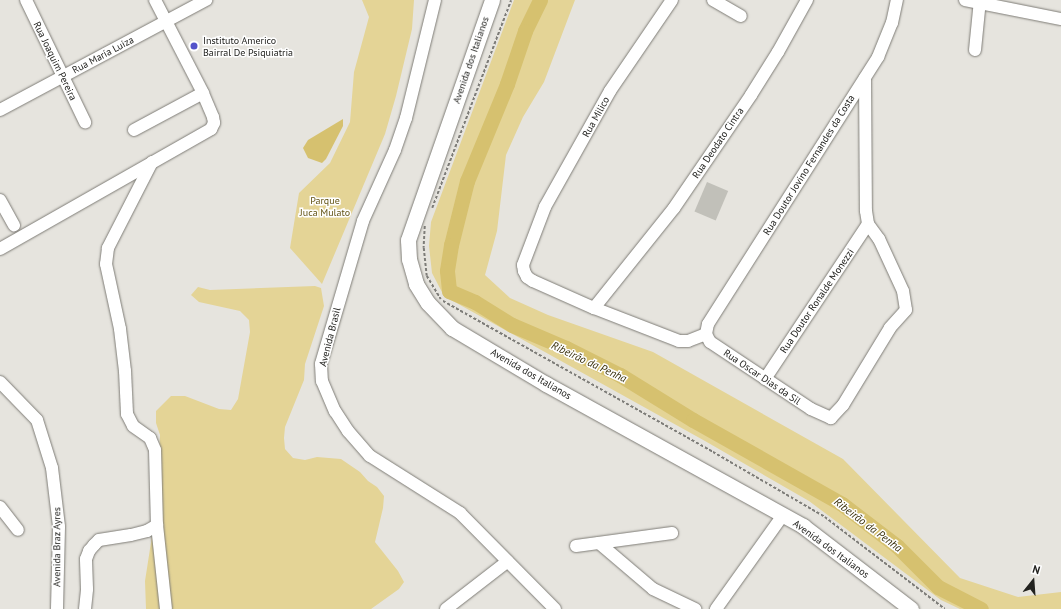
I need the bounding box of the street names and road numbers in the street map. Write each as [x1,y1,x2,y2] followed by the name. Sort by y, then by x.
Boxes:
[451,15,491,105] street label: Avenida dos Italianos
[31,20,79,102] street label: Rua Joaquim Pereira
[70,34,136,76] street label: Rua María Luiza
[761,93,857,237] street label: Rua Doutor Jovino Fernandes da Costa
[580,95,612,139] street label: Rua Milico
[690,105,746,181] street label: Rua Deodato Cintra
[777,246,857,356] street label: Rua Doutor Ronalde Monezzi
[317,306,343,368] street label: Avenida Brasil
[489,346,573,402] street label: Avenida dos Italianos
[721,347,803,407] street label: Rua Oscar Dias da Sil
[51,507,63,587] street label: Avenida Braz Ayres
[791,517,871,581] street label: Avenida dos Italianos

